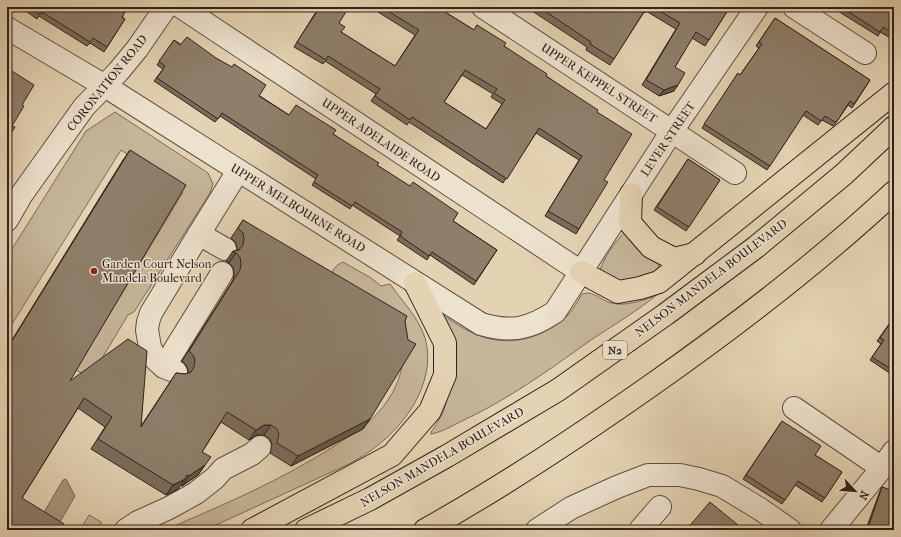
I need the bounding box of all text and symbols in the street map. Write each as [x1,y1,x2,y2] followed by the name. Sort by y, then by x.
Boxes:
[64,32,150,134] street label: CORONATION ROAD
[538,40,660,126] street label: UPPER KEPPEL STREET
[319,95,443,185] street label: UPPER ADELAIDE ROAD
[638,98,699,179] street label: LEVER STREET
[228,161,368,255] street label: UPPER MELBOURNE ROAD
[632,216,790,340] street label: NELSON MANDELA BOULEVARD
[102,257,211,285] place label: Garden Court Nelson Mandela Boulevard
[89,266,99,276] marker: Garden Court Nelson Mandela Boulevard
[603,341,627,359] road number: N2
[358,404,526,510] street label: NELSON MANDELA BOULEVARD
[835,471,875,511] north arrow
[856,489,871,502] text: N

